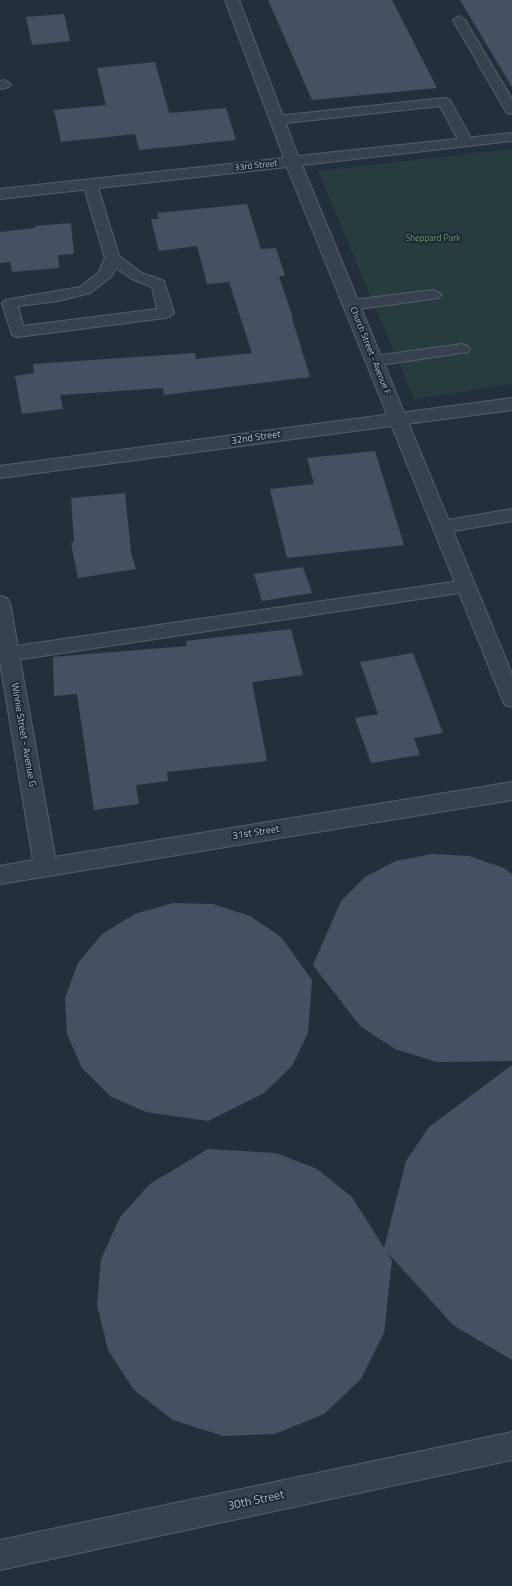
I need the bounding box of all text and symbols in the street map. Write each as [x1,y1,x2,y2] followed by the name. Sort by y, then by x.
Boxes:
[234,158,278,174] street label: 33rd Street
[405,234,461,244] park label: Sheppard Park
[347,305,393,397] street label: Church Street - Avenue F
[230,429,282,447] street label: 32nd Street
[8,682,38,788] street label: Winnie Street - Avenue G
[232,823,280,843] street label: 31st Street
[226,1488,286,1514] street label: 30th Street

